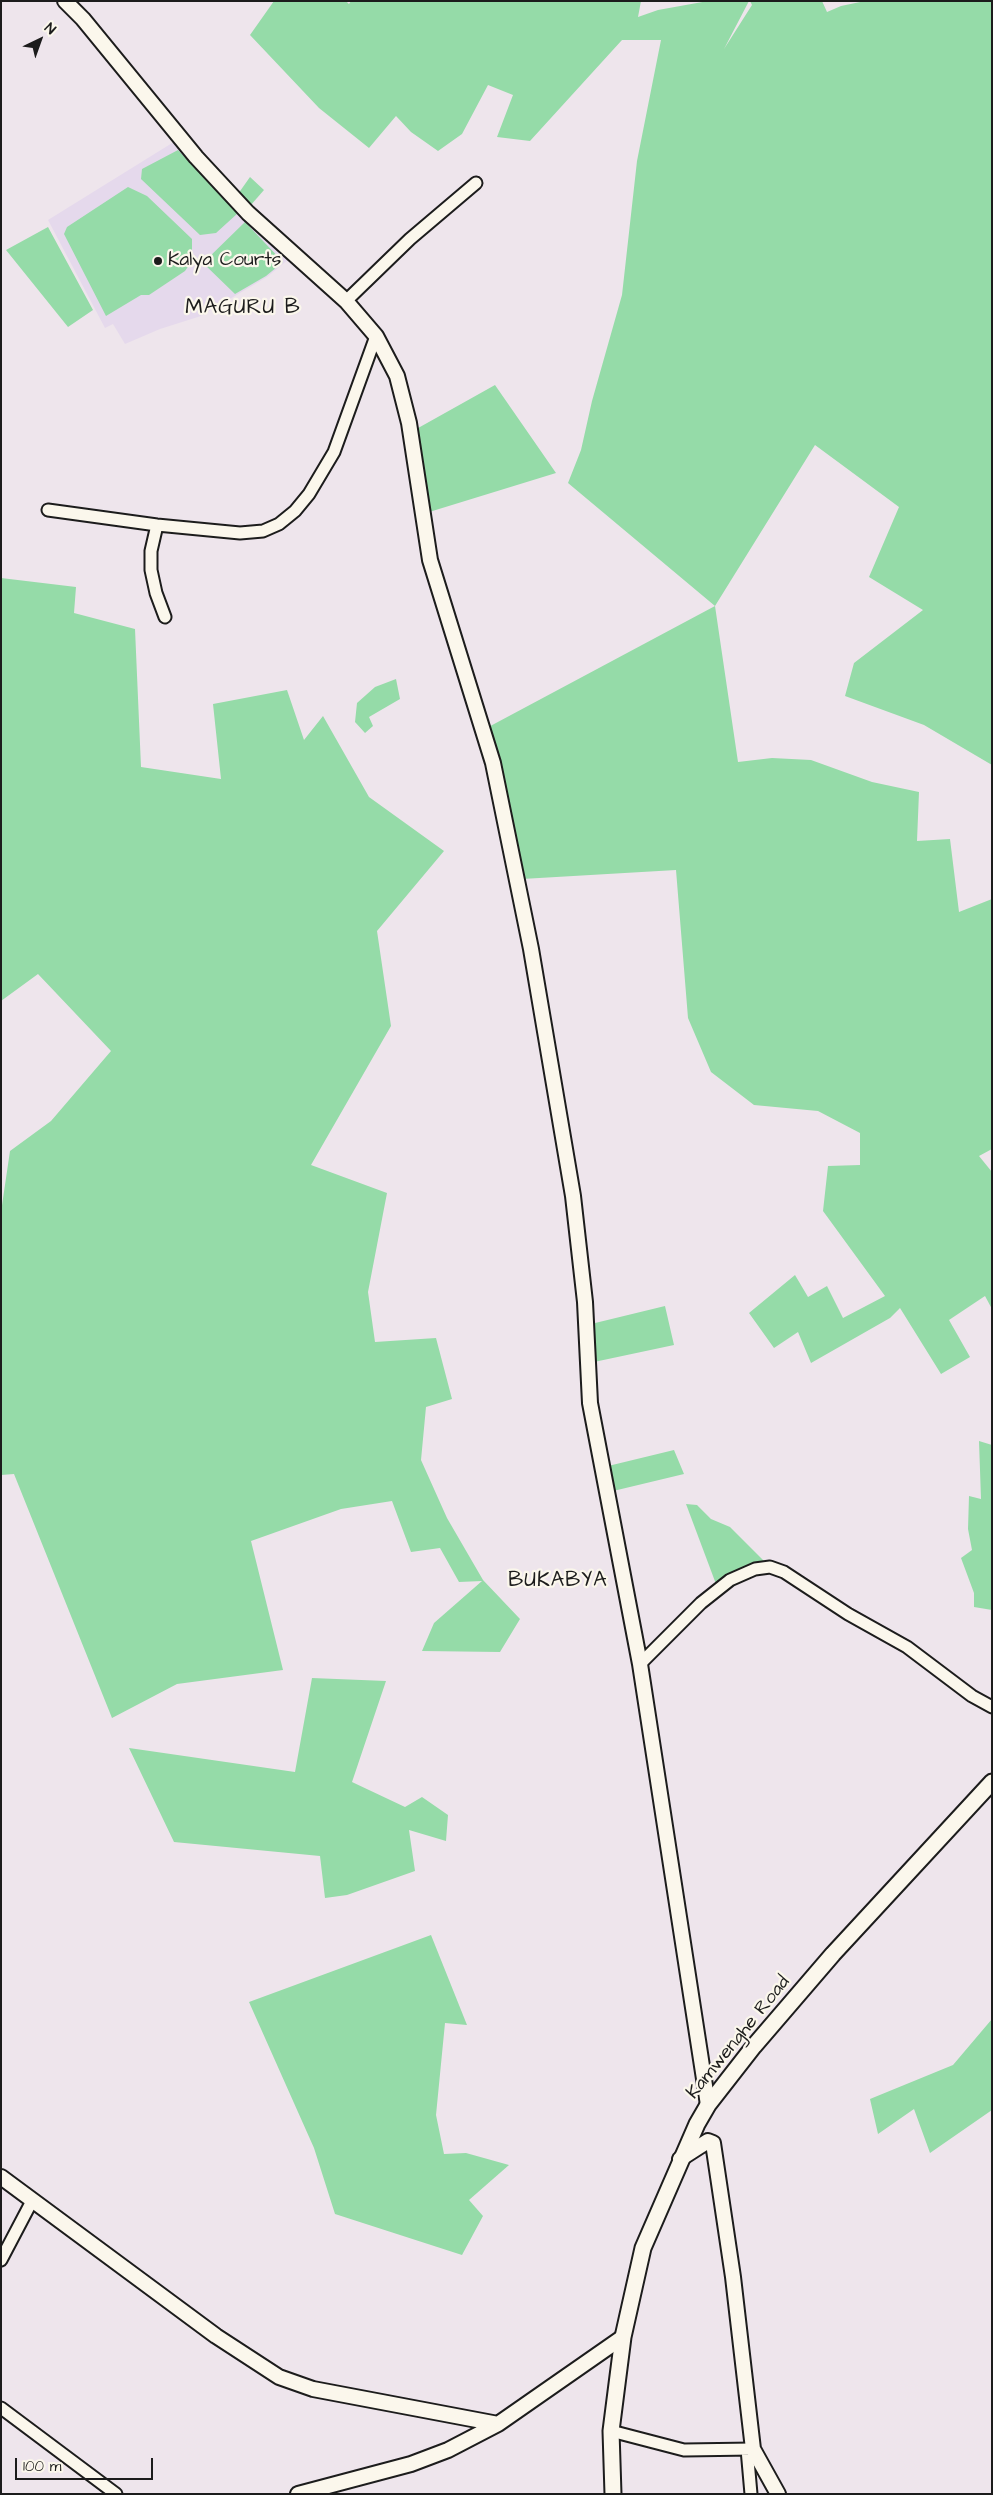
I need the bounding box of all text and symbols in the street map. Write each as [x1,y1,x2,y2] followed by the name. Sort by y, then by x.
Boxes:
[15,15,65,65] north arrow
[40,18,60,39] text: N
[168,250,281,272] place label: Kalya Courts
[152,255,164,267] marker: Kalya Courts
[184,296,302,322] district label: MAGURU B
[507,1569,609,1595] district label: BUKABYA
[682,1972,796,2104] street label: Kamwenghe Road
[18,2448,155,2480] scale bar
[23,2456,62,2477] text: 100 m

